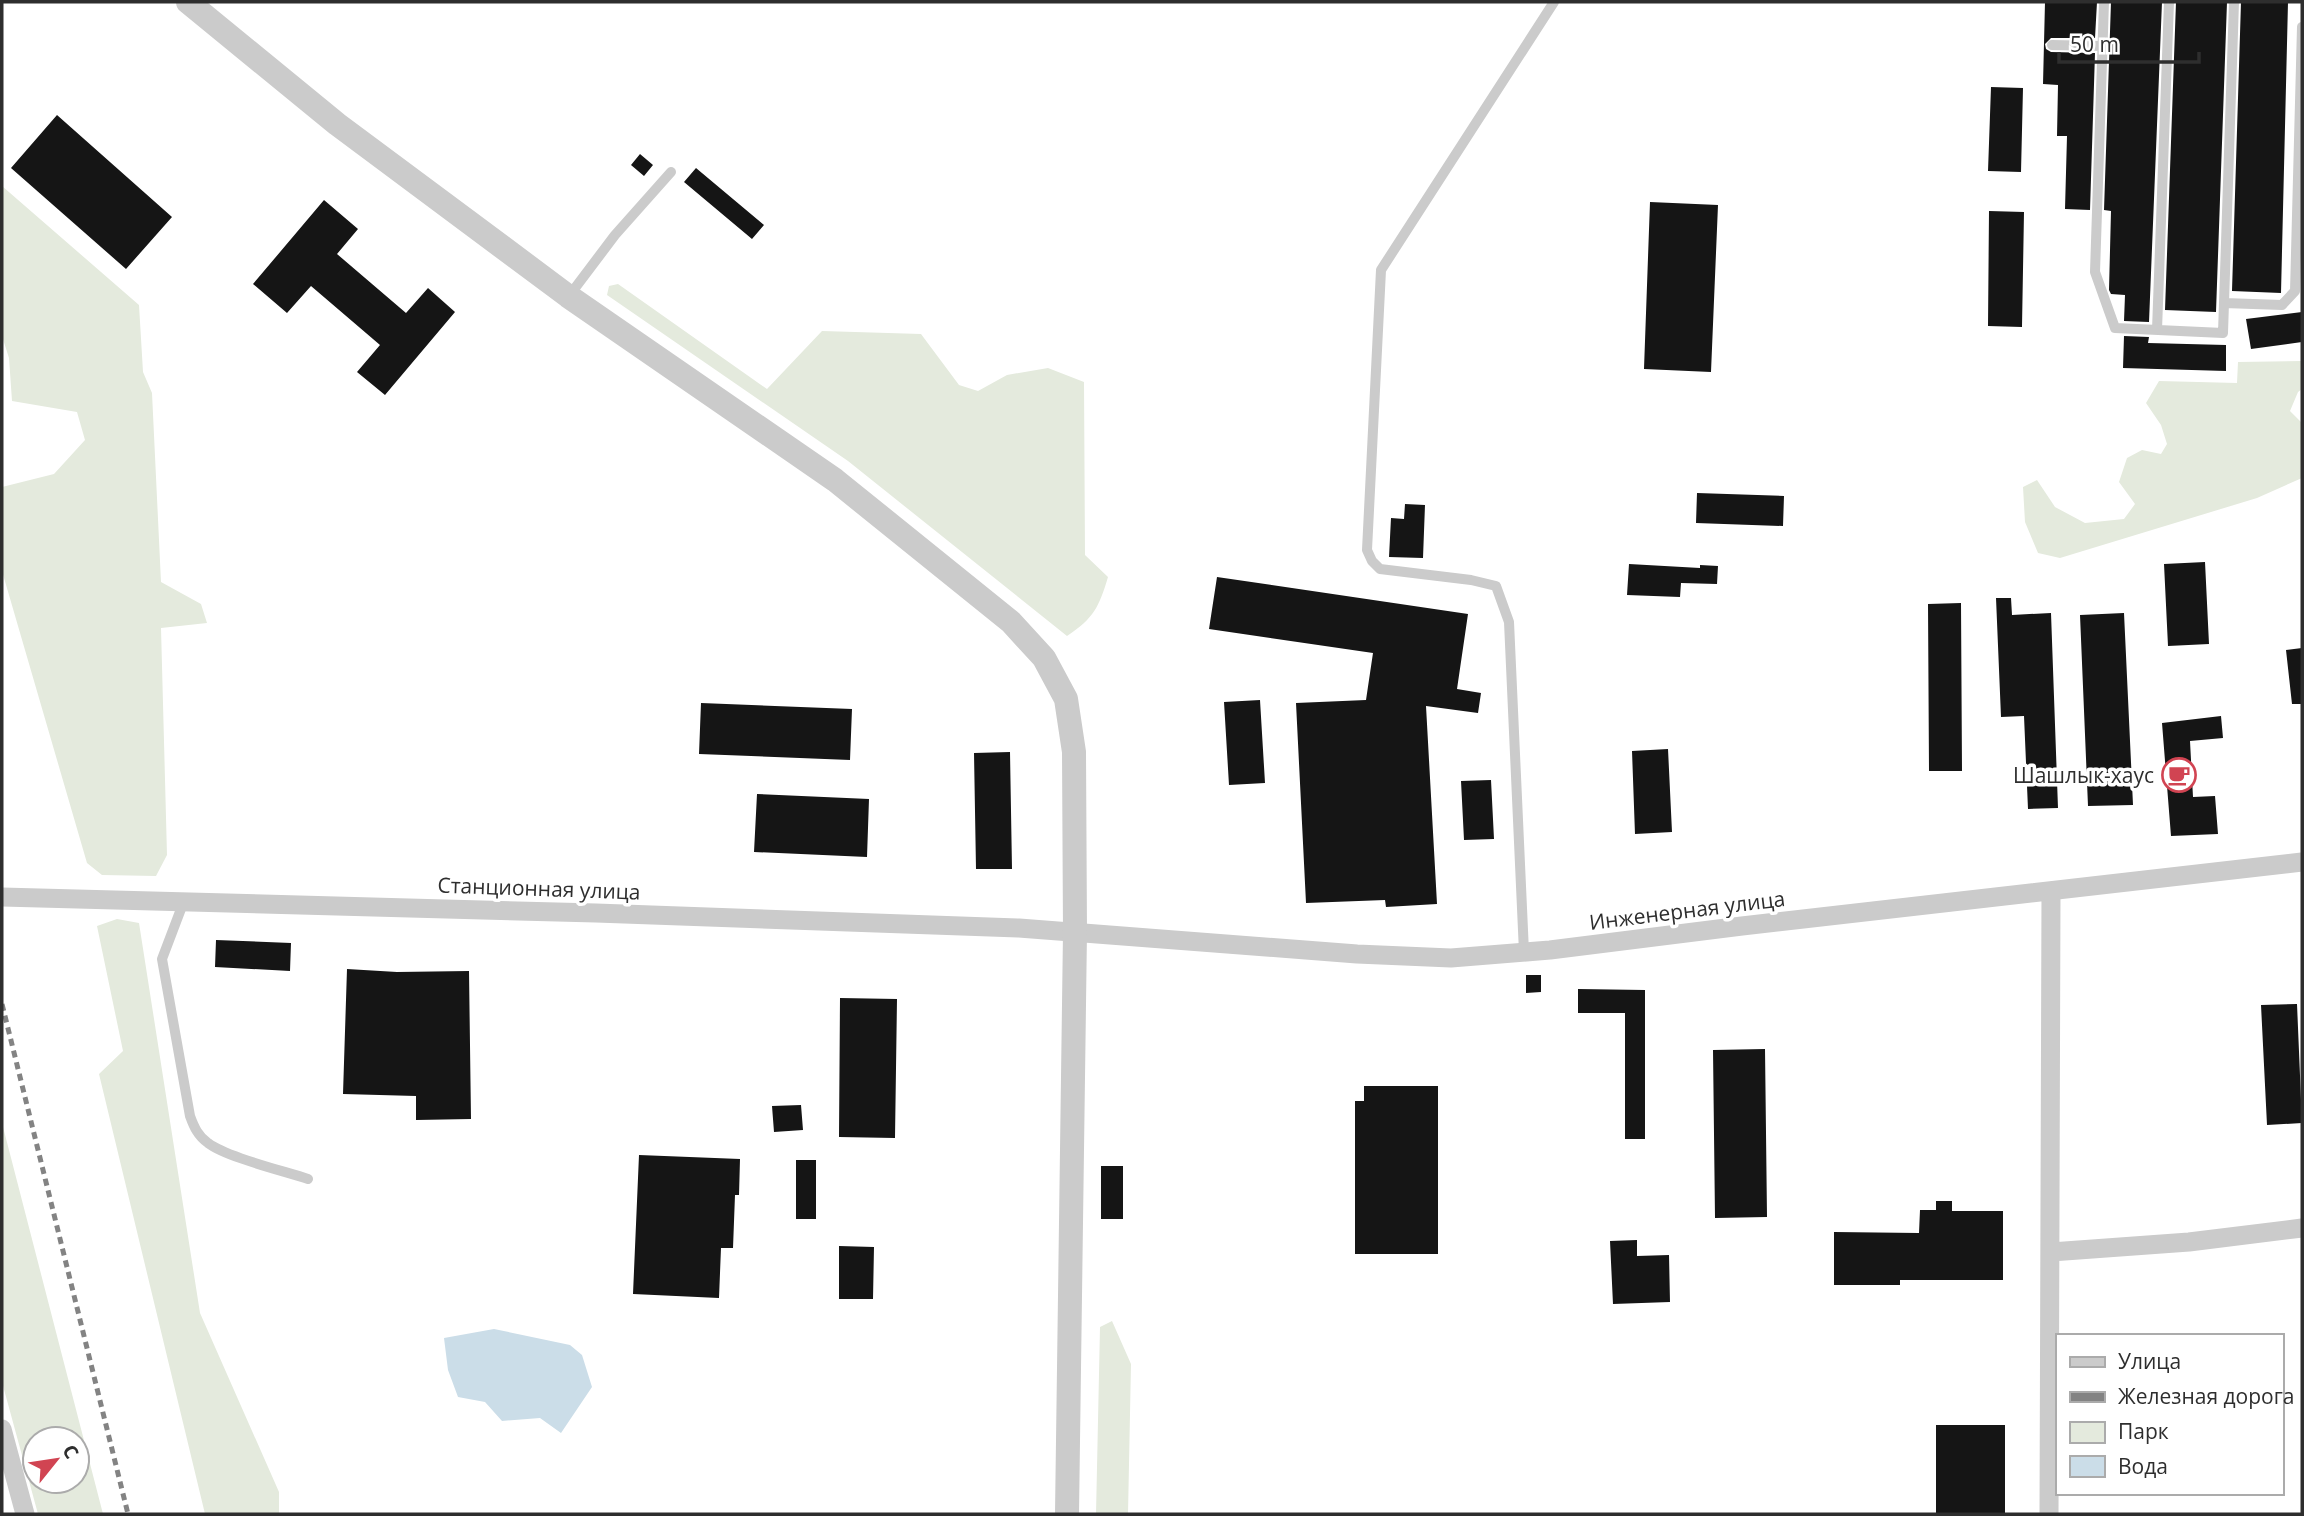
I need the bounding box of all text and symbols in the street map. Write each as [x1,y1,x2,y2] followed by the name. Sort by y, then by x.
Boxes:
[2059,21,2199,65] scale bar
[2070,30,2119,58] text: 50 m
[2160,756,2198,794] cafe icon: Шашлык-хаус
[2013,761,2154,789] place label: Шашлык-хаус
[437,870,641,906] street label: Станционная улица
[1587,884,1787,936] street label: Инженерная улица
[2056,1334,2283,1495] legend
[2118,1347,2181,1375] text: Улица
[2118,1382,2294,1410] text: Железная дорога
[2118,1417,2169,1445] text: Парк
[21,1425,91,1495] north arrow
[56,1440,85,1463] text: С
[2118,1452,2168,1480] text: Вода

